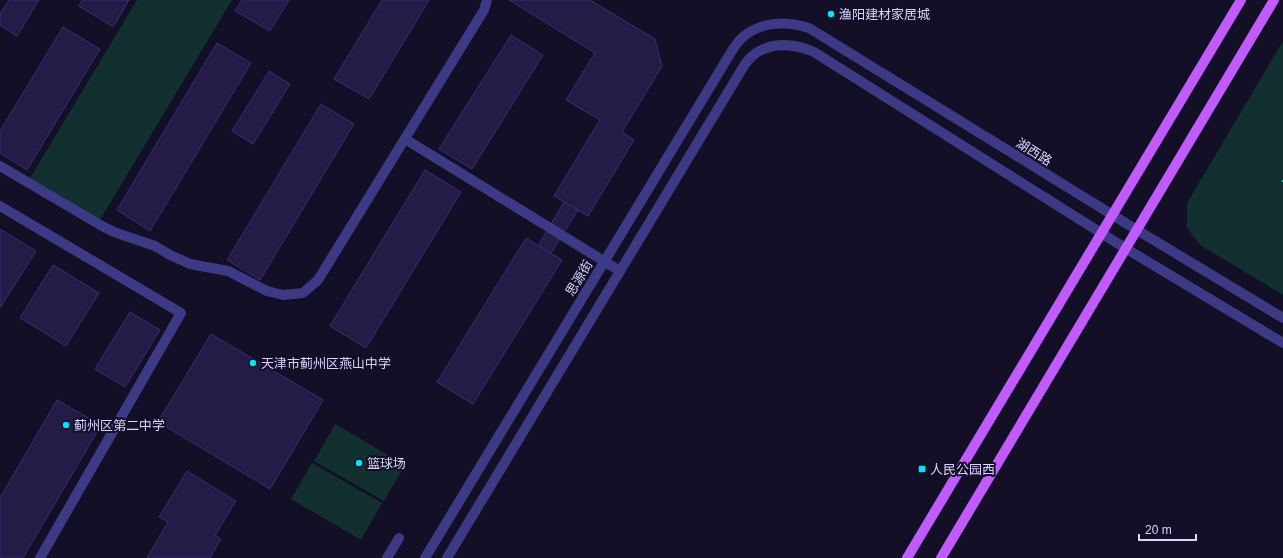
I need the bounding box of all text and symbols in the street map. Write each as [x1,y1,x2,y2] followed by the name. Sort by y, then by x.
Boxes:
[839,7,930,22] place label: 渔阳建材家居城
[826,9,836,19] marker: 渔阳建材家居城
[1013,135,1055,169] street label: 湖西路
[563,257,595,299] street label: 思源街
[261,356,391,371] place label: 天津市蓟州区燕山中学
[248,358,258,368] marker: 天津市蓟州区燕山中学
[74,418,165,433] place label: 蓟州区第二中学
[61,420,71,430] marker: 蓟州区第二中学
[367,456,406,471] place label: 篮球场
[354,458,364,468] marker: 篮球场
[930,462,995,477] place label: 人民公园西
[917,464,927,474] marker: 人民公园西
[1139,516,1196,542] scale bar
[1145,523,1172,537] text: 20 m

